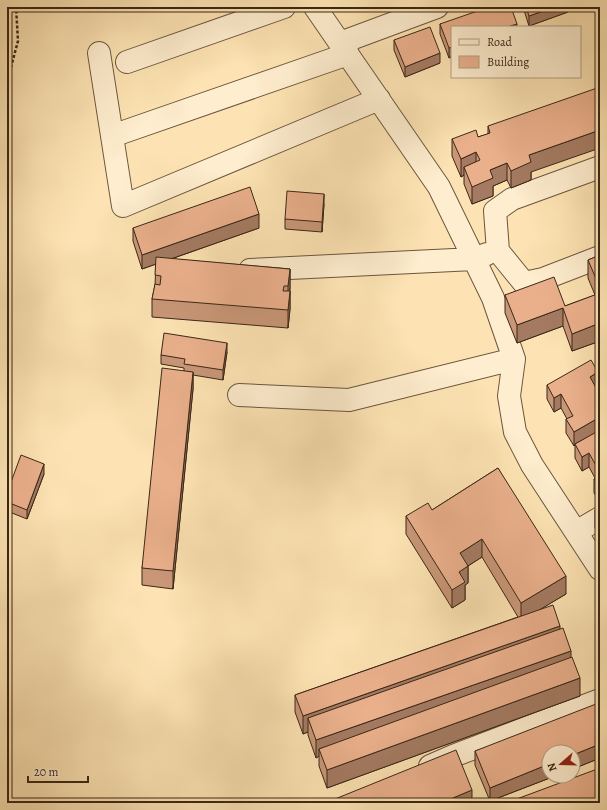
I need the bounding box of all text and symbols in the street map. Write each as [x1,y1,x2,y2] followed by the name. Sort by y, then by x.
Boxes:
[451,26,581,78] legend
[487,34,513,50] text: Road
[487,54,529,70] text: Building
[541,744,581,784] north arrow
[28,758,88,784] scale bar
[544,761,560,774] text: N
[34,764,58,780] text: 20 m

